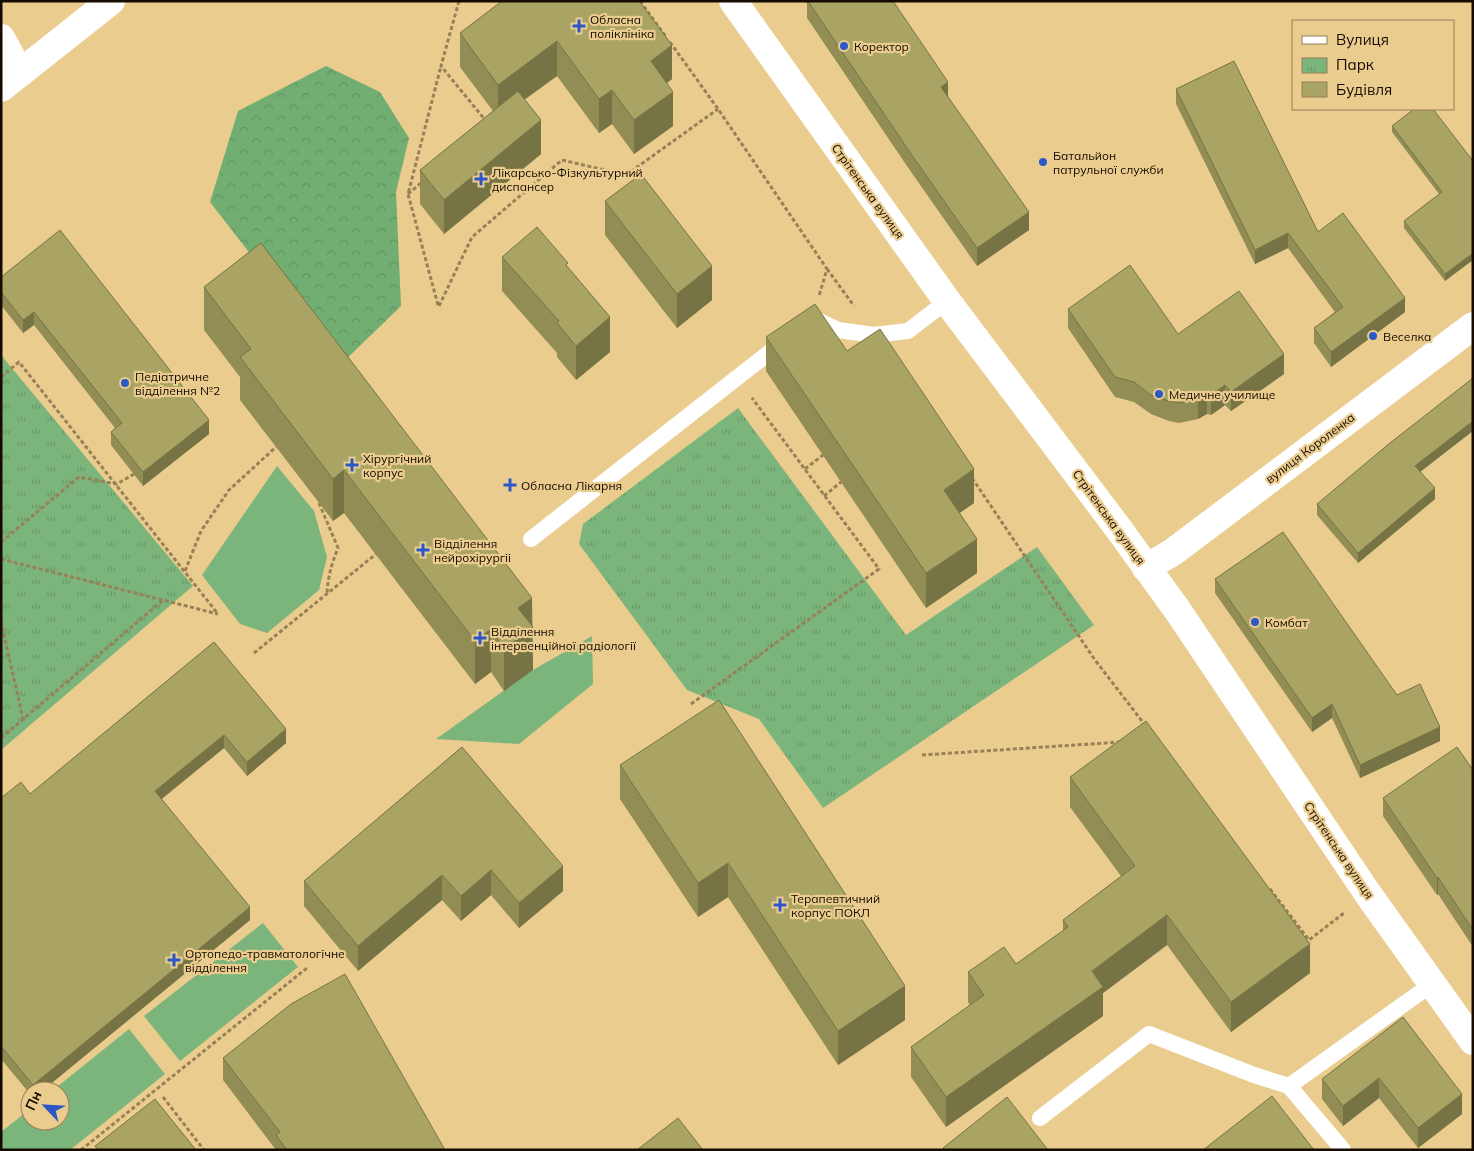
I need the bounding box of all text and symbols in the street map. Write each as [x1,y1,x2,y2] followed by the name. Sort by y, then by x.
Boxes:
[590,12,654,41] place label: Обласна поліклініка
[572,19,586,33] marker: Обласна поліклініка
[1292,20,1454,110] legend
[1336,30,1389,49] text: Вулиця
[854,39,909,54] place label: Коректор
[838,40,850,52] marker: Коректор
[1336,55,1375,74] text: Парк
[1336,80,1392,99] text: Будівля
[829,141,907,241] street label: Стрітенська вулиця
[1053,148,1164,177] place label: Батальйон патрульної служби
[1037,156,1049,168] marker: Батальйон патрульної служби
[492,165,643,194] place label: Лікарсько-Фізкультурний диспансер
[474,172,488,186] marker: Лікарсько-Фізкультурний диспансер
[1383,329,1431,344] place label: Веселка
[1367,330,1379,342] marker: Веселка
[135,369,220,398] place label: Педіатричне відділення №2
[119,377,131,389] marker: Педіатричне відділення №2
[1169,387,1276,402] place label: Медичне училище
[1153,388,1165,400] marker: Медичне училище
[1262,410,1358,486] street label: вулиця Короленка
[363,451,431,480] place label: Хірургічний корпус
[345,458,359,472] marker: Хірургічний корпус
[1070,467,1148,567] street label: Стрітенська вулиця
[503,478,517,492] marker: Обласна Лікарня
[521,478,622,493] place label: Обласна Лікарня
[434,536,511,565] place label: Відділення нейрохірургіі
[416,543,430,557] marker: Відділення нейрохірургіі
[1265,615,1308,630] place label: Комбат
[1249,616,1261,628] marker: Комбат
[491,624,637,653] place label: Відділення інтервенційної радіології
[473,631,487,645] marker: Відділення інтервенційної радіології
[1301,799,1377,901] street label: Стрітенська вулиця
[791,891,880,920] place label: Терапевтичний корпус ПОКЛ
[773,898,787,912] marker: Терапевтичний корпус ПОКЛ
[185,946,345,975] place label: Ортопедо-травматологічне відділення
[167,953,181,967] marker: Ортопедо-травматологічне відділення
[20,1081,70,1131] north arrow
[21,1088,45,1113] text: Пн

